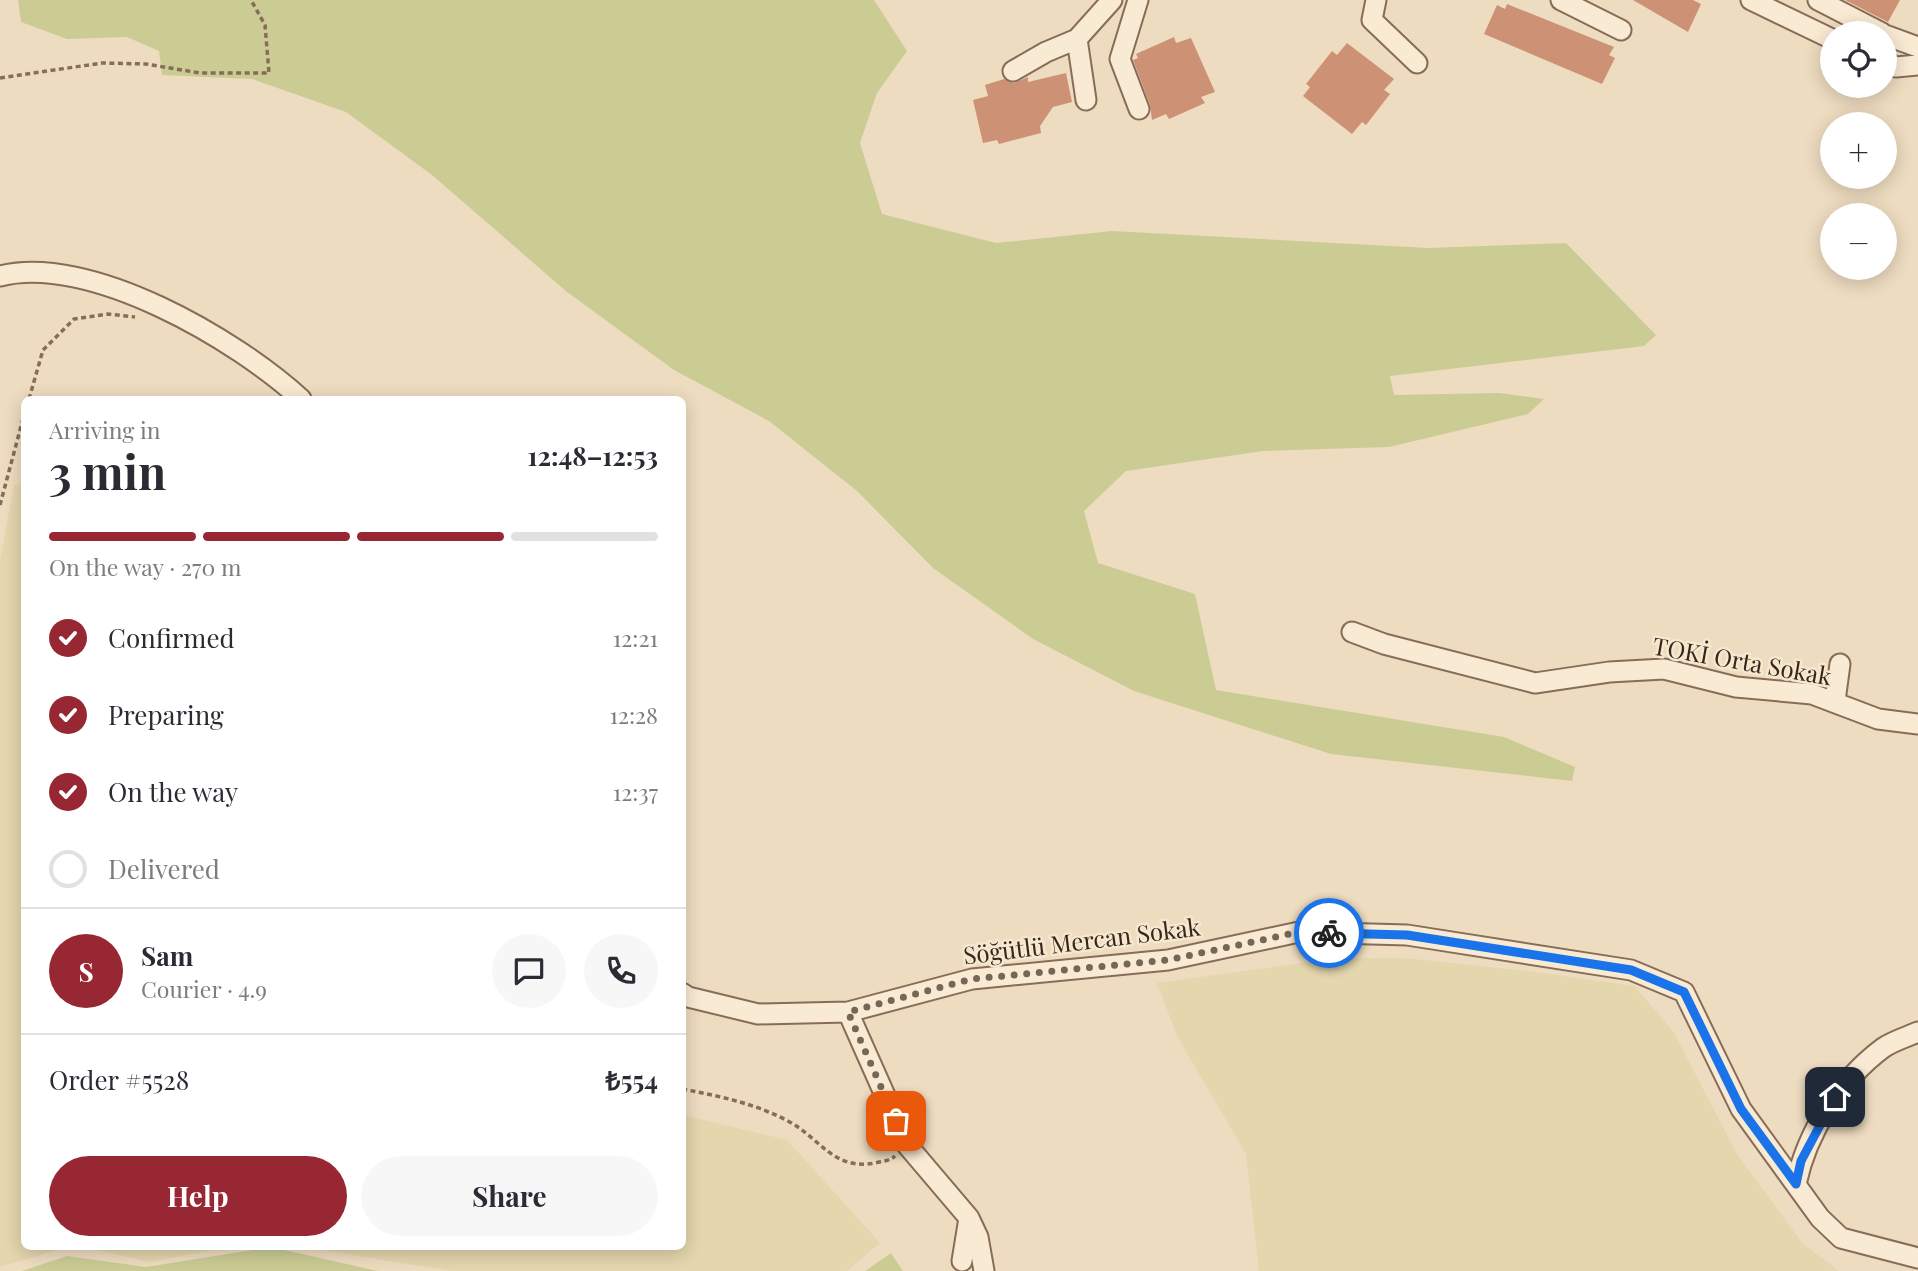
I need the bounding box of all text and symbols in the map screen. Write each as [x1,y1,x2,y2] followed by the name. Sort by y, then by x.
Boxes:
[1820,21,1897,280] map controls
[1820,21,1897,98] button: locate
[1820,112,1897,189] button: +
[1820,203,1897,280] button: −
[49,414,161,445] text: Arriving in
[527,438,658,473] text: 12:48–12:53
[49,440,166,502] text: 3 min
[49,551,241,582] text: On the way · 270 m
[49,619,87,657] icon: check
[108,620,235,655] text: Confirmed
[613,622,658,653] text: 12:21
[1650,629,1835,692] street label: TOKİ Orta Sokak
[49,696,87,734] icon: check
[108,697,224,732] text: Preparing
[609,699,658,730] text: 12:28
[49,773,87,811] icon: check
[108,774,238,809] text: On the way
[613,776,658,807] text: 12:37
[108,851,220,886] text: Delivered
[1294,898,1364,968] courier
[961,909,1203,970] street label: Söğütlü Mercan Sokak
[1310,914,1348,952] icon: bike
[492,934,566,1008] button: chat
[584,934,658,1008] button: phone
[141,938,193,973] text: Sam
[78,954,94,989] text: S
[141,973,267,1004] text: Courier · 4.9
[49,1062,189,1097] text: Order #5528
[606,1062,658,1097] text: ₺554
[1805,1067,1865,1127] pin
[1816,1078,1854,1116] icon: home
[866,1091,926,1151] pin
[877,1102,915,1140] icon: bag
[49,1156,347,1236] button: Help
[361,1156,658,1236] button: Share

